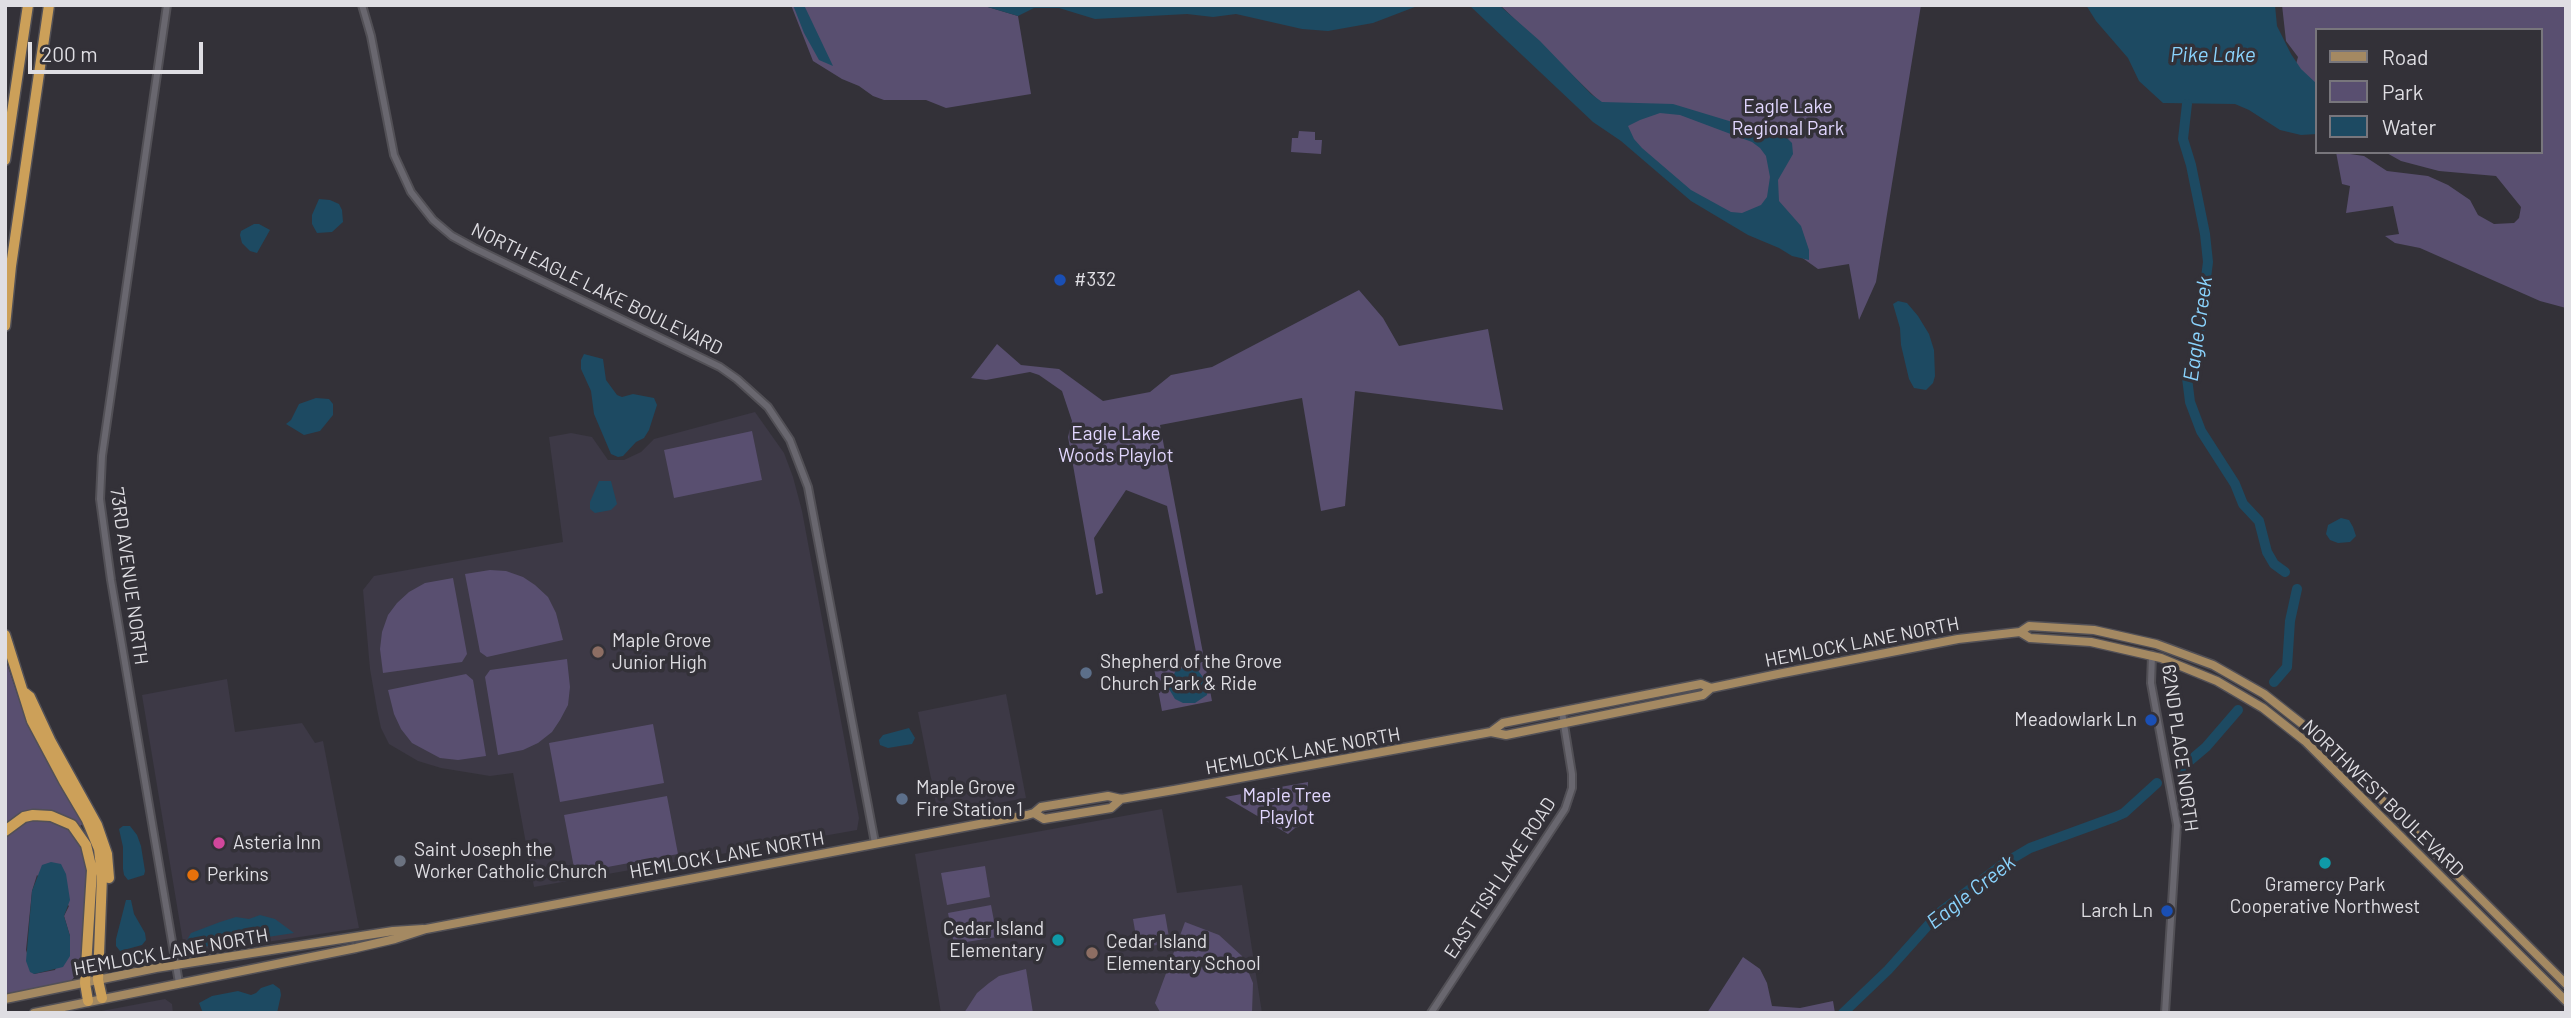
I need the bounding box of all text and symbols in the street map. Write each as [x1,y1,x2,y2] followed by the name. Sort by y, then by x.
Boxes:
[32,28,206,72] scale bar
[2316,28,2543,154] legend
[41,41,98,66] text: 200 m
[2170,42,2256,68] water label: Pike Lake
[2382,44,2428,69] text: Road
[2382,79,2423,104] text: Park
[1732,96,1844,140] park label: Eagle Lake Regional Park
[2382,114,2436,139] text: Water
[468,218,726,360] street label: NORTH EAGLE LAKE BOULEVARD
[1074,269,1116,291] place label: #332
[1052,272,1068,288] marker: #332
[2178,275,2218,383] water label: Eagle Creek
[1058,423,1174,467] park label: Eagle Lake Woods Playlot
[105,486,153,666] street label: 73RD AVENUE NORTH
[1763,612,1961,672] street label: HEMLOCK LANE NORTH
[612,630,711,674] place label: Maple Grove Junior High
[590,644,606,660] marker: Maple Grove Junior High
[1100,651,1282,695] place label: Shepherd of the Grove Church Park & Ride
[2157,663,2203,833] street label: 62ND PLACE NORTH
[1078,665,1094,681] marker: Shepherd of the Grove Church Park & Ride
[2014,709,2137,731] place label: Meadowlark Ln
[2143,712,2159,728] marker: Meadowlark Ln
[2298,715,2468,881] street label: NORTHWEST BOULEVARD
[1204,723,1402,779] street label: HEMLOCK LANE NORTH
[916,777,1023,821] place label: Maple Grove Fire Station 1
[1243,785,1331,829] park label: Maple Tree Playlot
[894,791,910,807] marker: Maple Grove Fire Station 1
[1439,793,1561,963] street label: EAST FISH LAKE ROAD
[628,827,826,883] street label: HEMLOCK LANE NORTH
[233,832,321,854] place label: Asteria Inn
[211,835,227,851] marker: Asteria Inn
[414,839,607,883] place label: Saint Joseph the Worker Catholic Church
[1922,850,2020,934] water label: Eagle Creek
[392,853,408,869] marker: Saint Joseph the Worker Catholic Church
[2317,855,2333,871] marker: Gramercy Park Cooperative Northwest
[207,864,269,886] place label: Perkins
[185,867,201,883] marker: Perkins
[2230,874,2420,918] place label: Gramercy Park Cooperative Northwest
[2081,900,2153,922] place label: Larch Ln
[2159,903,2175,919] marker: Larch Ln
[943,918,1044,962] place label: Cedar Island Elementary
[72,924,270,980] street label: HEMLOCK LANE NORTH
[1106,931,1261,975] place label: Cedar Island Elementary School
[1050,932,1066,948] marker: Cedar Island Elementary
[1084,945,1100,961] marker: Cedar Island Elementary School

